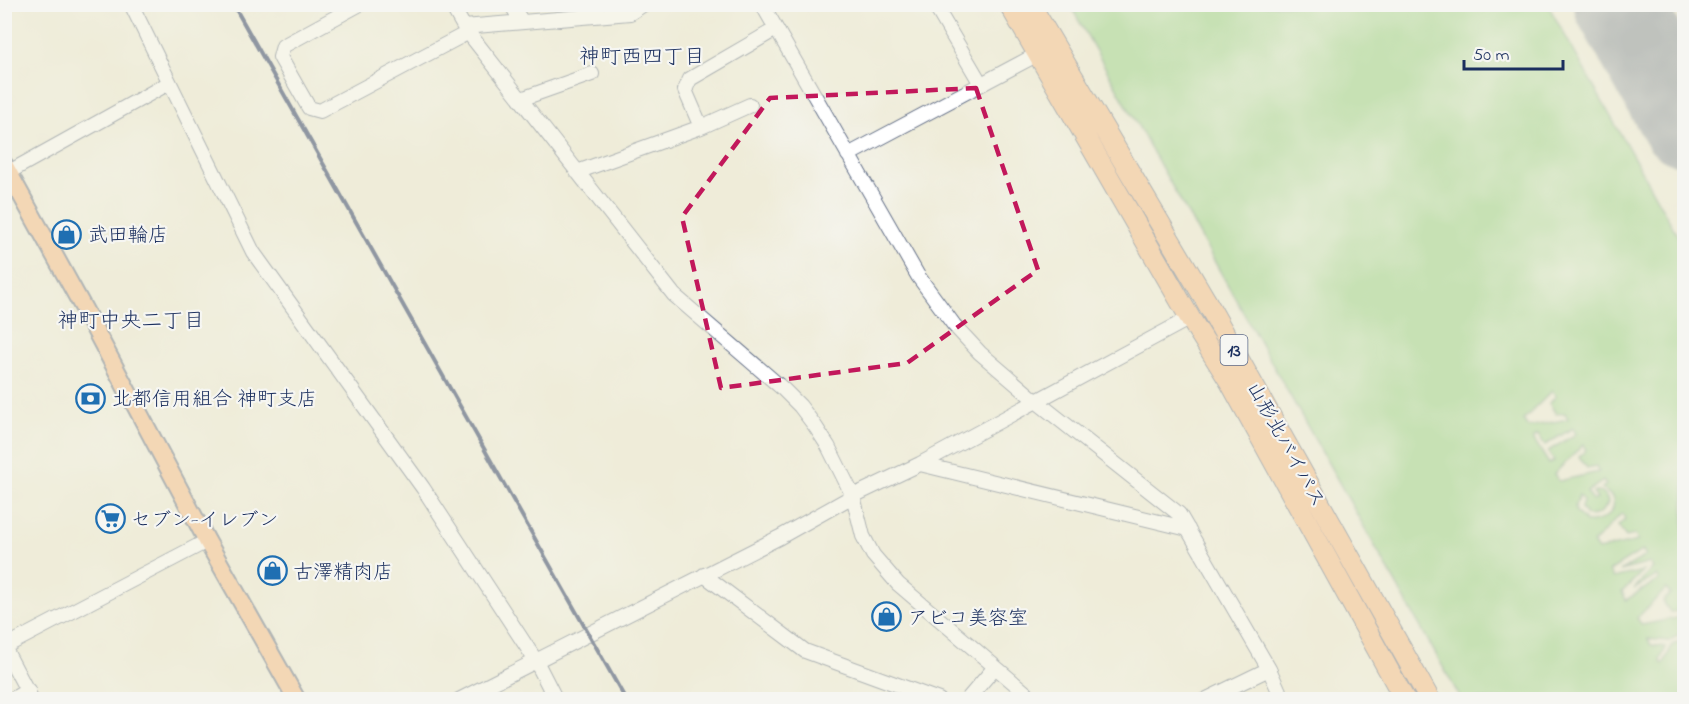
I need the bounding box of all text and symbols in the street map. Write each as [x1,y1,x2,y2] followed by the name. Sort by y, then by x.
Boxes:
[1464,33,1563,71] scale bar
[579,43,705,73] district label: 神町西四丁目
[1473,43,1510,69] text: 50 m
[51,218,83,250] shop icon: 武田輪店
[88,222,168,251] place label: 武田輪店
[58,307,205,337] district label: 神町中央二丁目
[1220,335,1248,365] road number: 13
[1238,377,1331,513] street label: 山形北バイパス
[75,382,107,414] bank icon: 北都信用組合 神町支店
[112,386,317,415] place label: 北都信用組合 神町支店
[94,503,126,535] supermarket icon: セブン-イレブン
[131,507,279,536] place label: セブン-イレブン
[256,555,288,587] shop icon: 古澤精肉店
[293,559,393,588] place label: 古澤精肉店
[871,601,903,633] shop icon: アビコ美容室
[908,605,1028,634] place label: アビコ美容室

